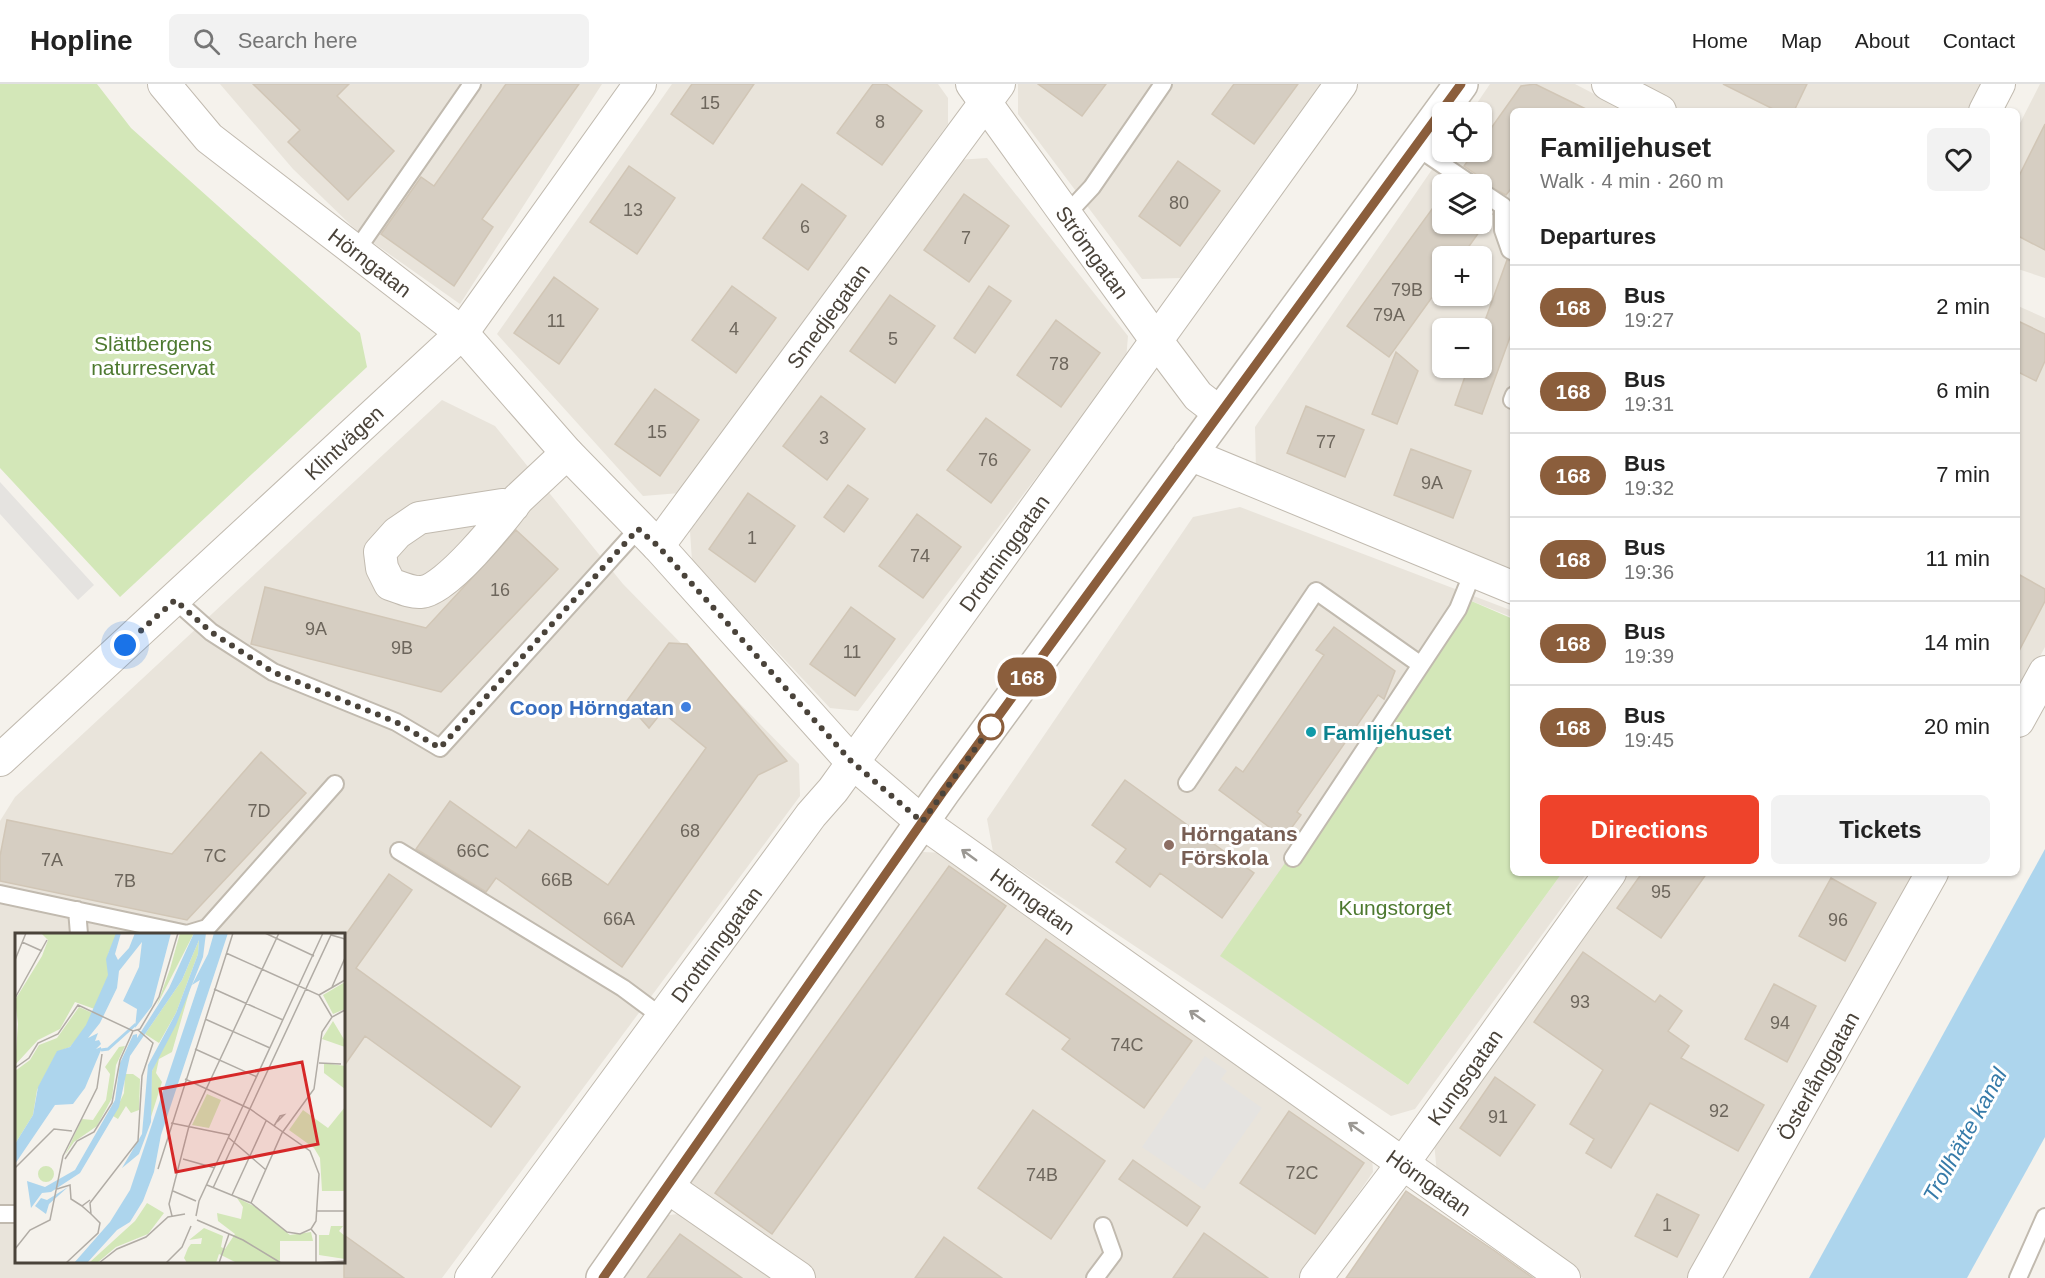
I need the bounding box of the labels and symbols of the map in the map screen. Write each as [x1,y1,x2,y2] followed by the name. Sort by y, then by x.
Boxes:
[700,93,720,113] house number: 15
[875,112,885,132] house number: 8
[1169,193,1189,213] house number: 80
[623,200,643,220] house number: 13
[1052,201,1134,303] street label: Strömgatan
[800,217,810,237] house number: 6
[324,223,416,301] street label: Hörngatan
[961,228,971,248] house number: 7
[782,259,874,373] street label: Smedjegatan
[1391,280,1423,300] house number: 79B
[1373,305,1405,325] house number: 79A
[547,311,565,331] house number: 11
[729,319,739,339] house number: 4
[888,329,898,349] house number: 5
[91,332,215,379] park label: Slättbergens naturreservat
[1049,354,1069,374] house number: 78
[300,401,388,484] street label: Klintvägen
[647,422,667,442] house number: 15
[819,428,829,448] house number: 3
[1316,432,1336,452] house number: 77
[978,450,998,470] house number: 76
[1421,473,1443,493] house number: 9A
[954,490,1053,615] street label: Drottninggatan
[747,528,757,548] house number: 1
[910,546,930,566] house number: 74
[490,580,510,600] house number: 16
[305,619,327,639] house number: 9A
[110,630,140,660] your location
[391,638,413,658] house number: 9B
[843,642,861,662] house number: 11
[992,658,1062,696] line badge: 168
[510,696,674,719] place label: Coop Hörngatan
[679,700,693,714] marker: Coop Hörngatan
[978,714,1004,740] unlabelled marker
[1323,721,1451,744] place label: Famlijehuset
[1304,725,1318,739] marker: Famlijehuset
[247,801,271,821] house number: 7D
[680,821,700,841] house number: 68
[1181,822,1298,869] place label: Hörngatans Förskola
[1162,838,1176,852] marker: Hörngatans Förskola
[456,841,490,861] house number: 66C
[203,846,227,866] house number: 7C
[961,849,977,861] one-way arrow
[41,850,63,870] house number: 7A
[986,863,1080,939] street label: Hörngatan
[541,870,573,890] house number: 66B
[114,871,136,891] house number: 7B
[666,882,766,1007] street label: Drottninggatan
[1651,882,1671,902] house number: 95
[1338,896,1452,919] park label: Kungstorget
[603,909,635,929] house number: 66A
[1828,910,1848,930] house number: 96
[15,933,345,1263] inset map
[1570,992,1590,1012] house number: 93
[1773,1008,1863,1144] street label: Österlånggatan
[1189,1010,1205,1022] one-way arrow
[1770,1013,1790,1033] house number: 94
[1423,1025,1507,1129] street label: Kungsgatan
[1110,1035,1144,1055] house number: 74C
[1918,1063,2013,1206] water label: Trollhätte kanal
[1709,1101,1729,1121] house number: 92
[1488,1107,1508,1127] house number: 91
[1348,1122,1365,1134] one-way arrow
[1383,1145,1476,1220] street label: Hörngatan
[1285,1163,1319,1183] house number: 72C
[1026,1165,1058,1185] house number: 74B
[1662,1215,1672,1235] house number: 1

